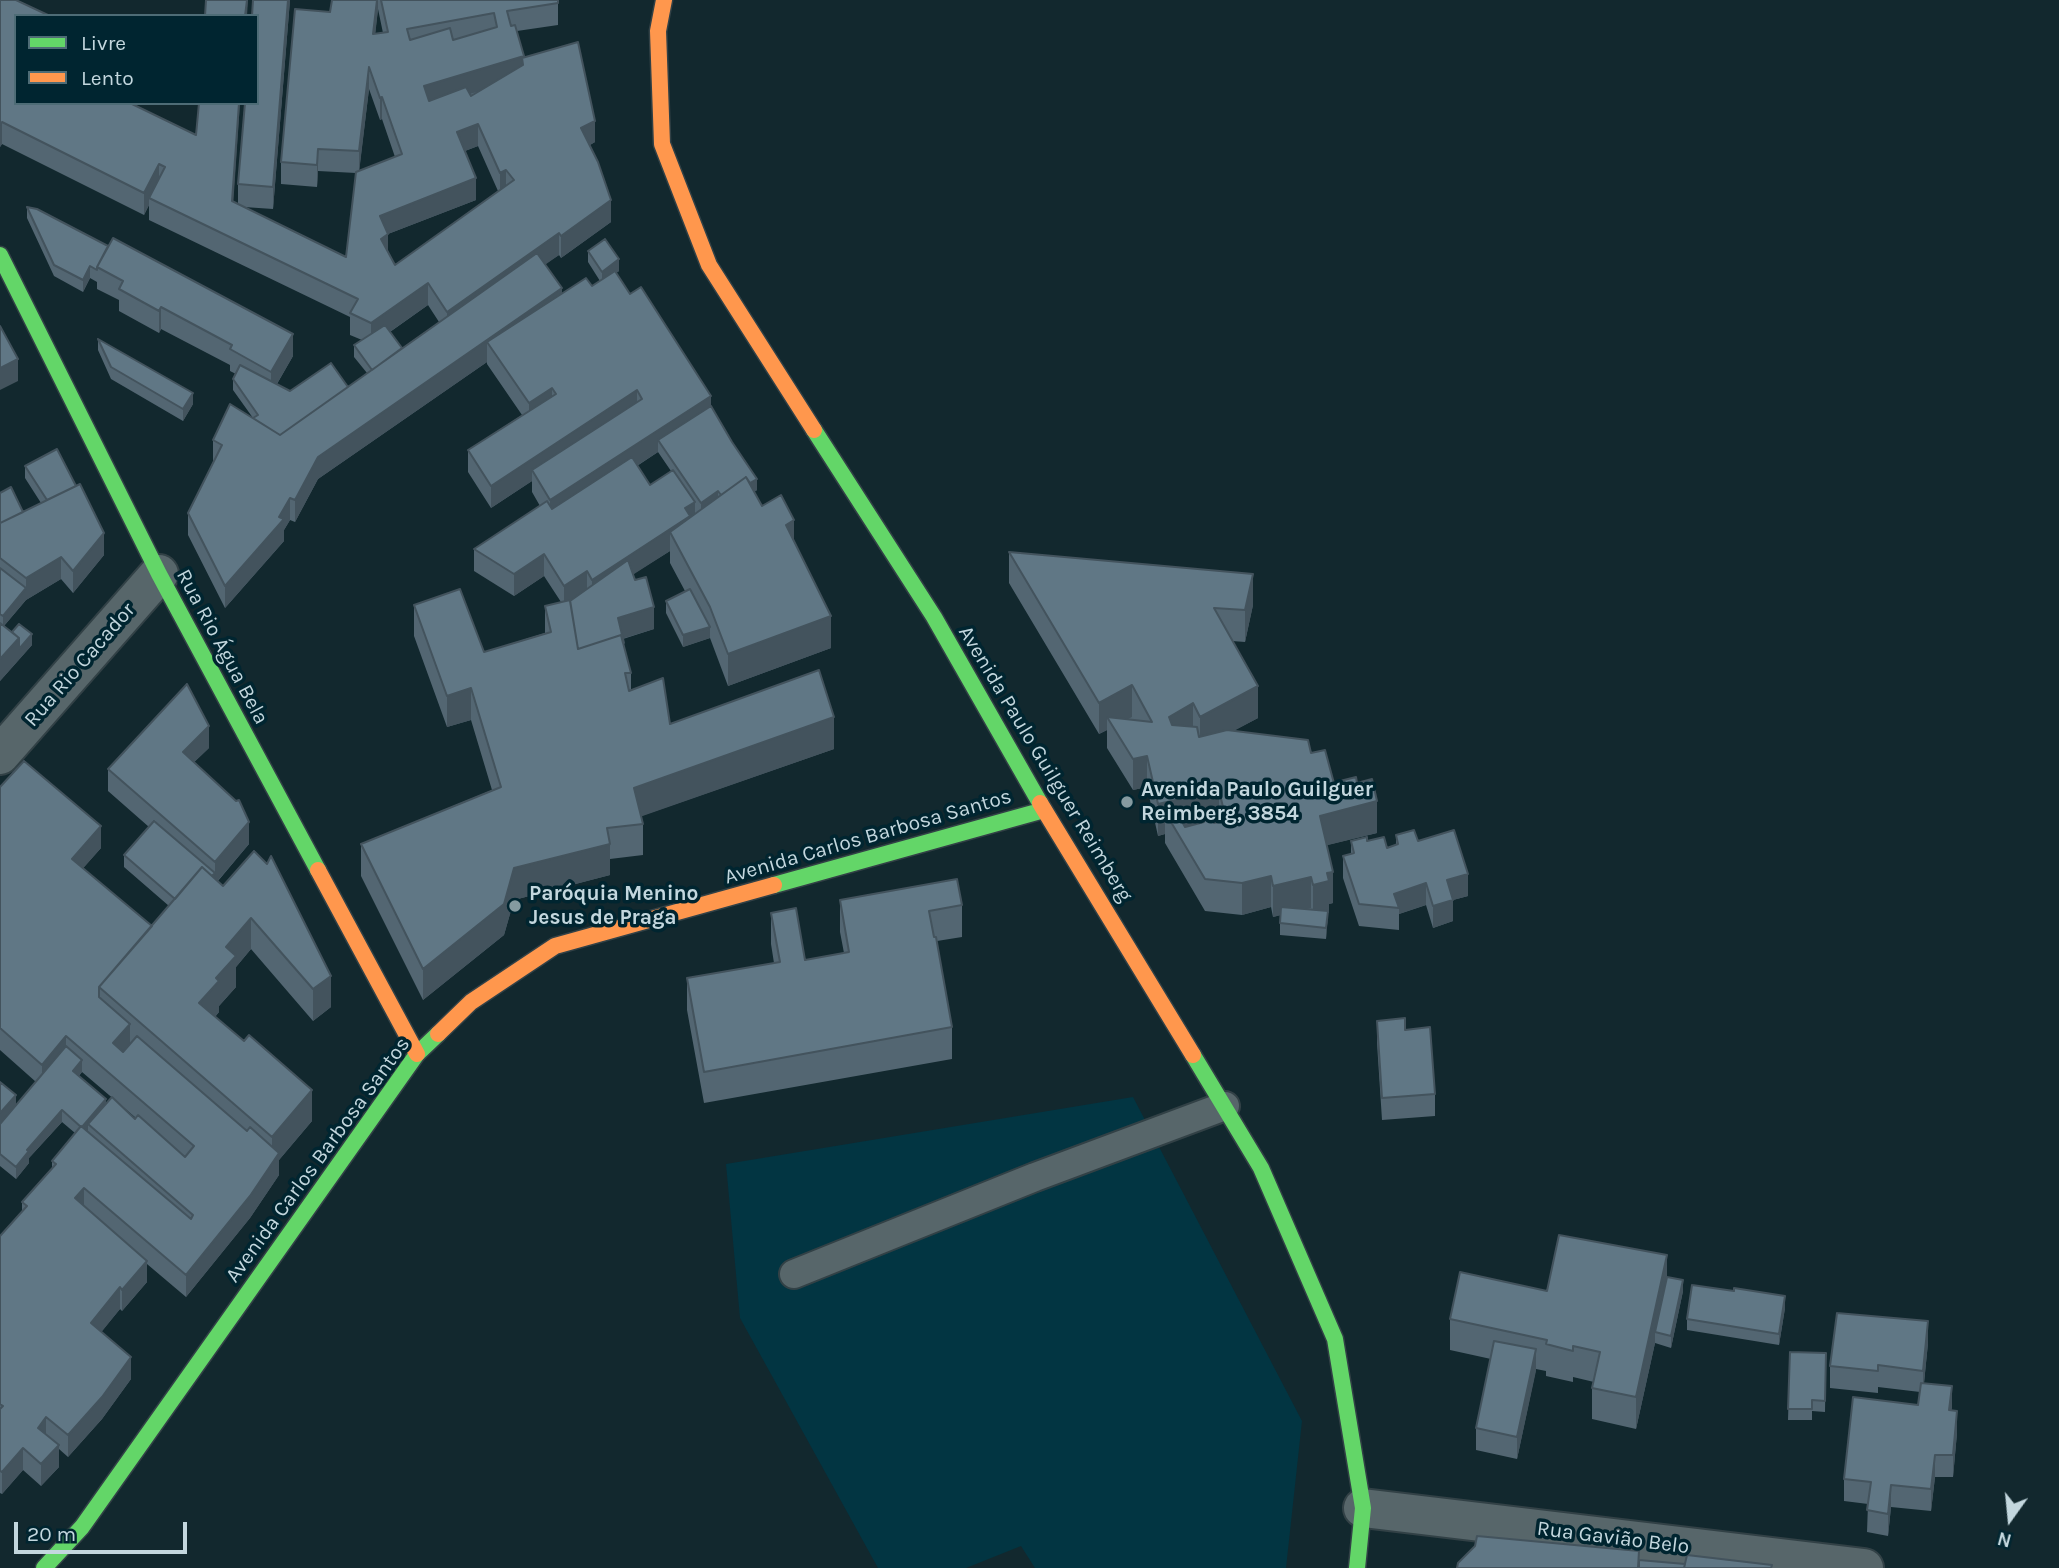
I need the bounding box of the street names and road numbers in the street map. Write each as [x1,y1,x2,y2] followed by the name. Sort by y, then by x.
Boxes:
[170,565,274,729] street label: Rua Rio Água Bela
[19,598,141,732] street label: Rua Rio Cacador
[952,622,1138,906] street label: Avenida Paulo Guilguer Reimberg
[722,784,1014,890] street label: Avenida Carlos Barbosa Santos
[220,1032,416,1288] street label: Avenida Carlos Barbosa Santos
[1535,1516,1691,1560] street label: Rua Gavião Belo

